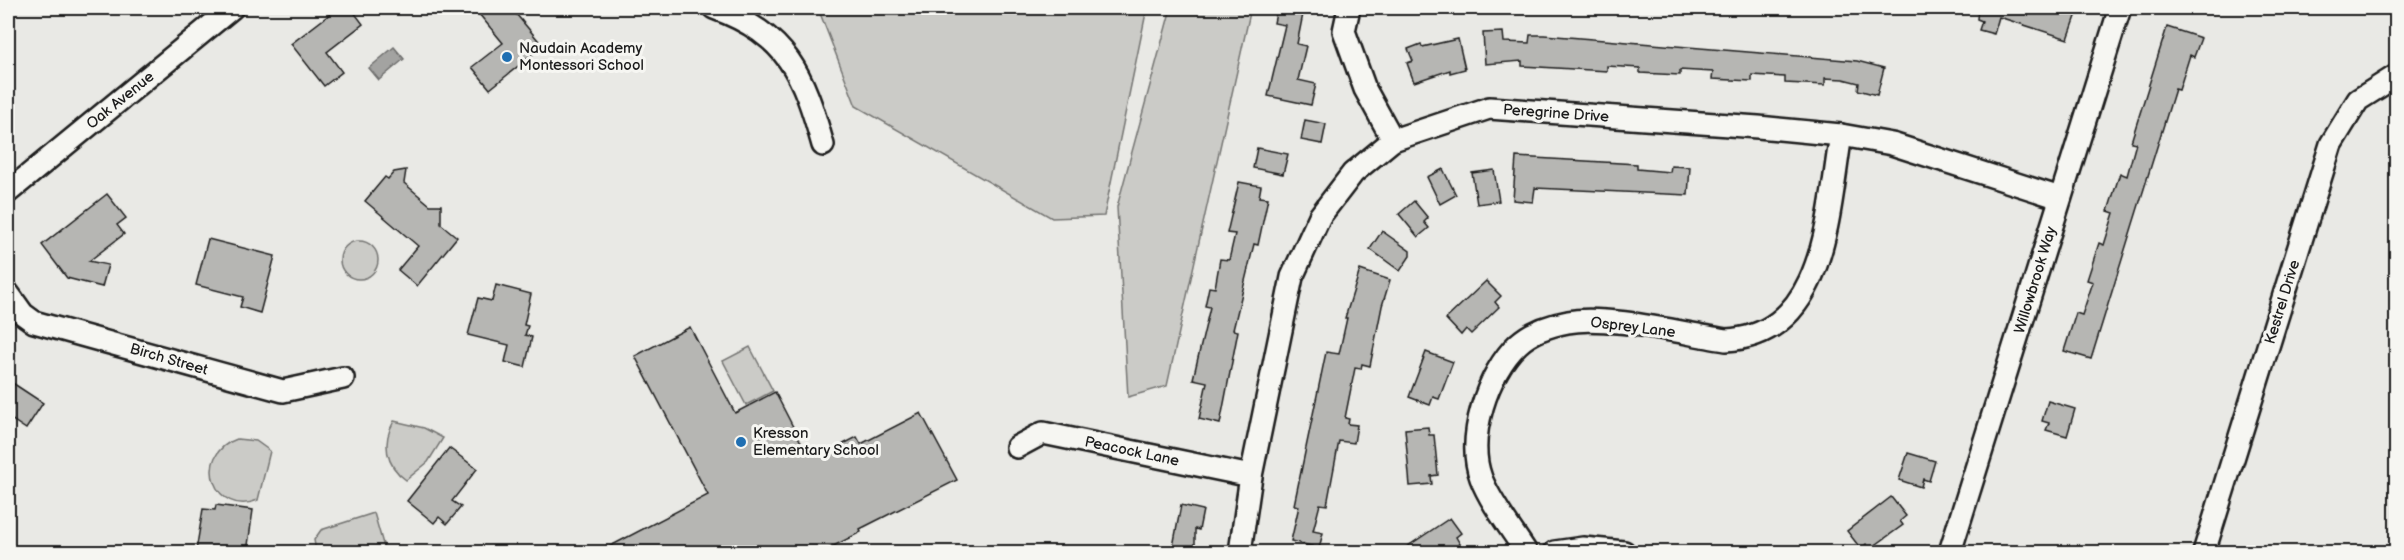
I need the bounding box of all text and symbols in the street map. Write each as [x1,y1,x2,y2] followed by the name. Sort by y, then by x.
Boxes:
[519,39,644,75] place label: Naudain Academy Montessori School
[500,50,514,64] marker: Naudain Academy Montessori School
[83,67,158,133] street label: Oak Avenue
[1502,100,1610,127] street label: Peregrine Drive
[2010,224,2061,336] street label: Willowbrook Way
[2261,258,2304,347] street label: Kestrel Drive
[1589,313,1677,342] street label: Osprey Lane
[128,339,210,380] street label: Birch Street
[753,424,879,460] place label: Kresson Elementary School
[1083,432,1181,471] street label: Peacock Lane
[734,435,748,449] marker: Kresson Elementary School

